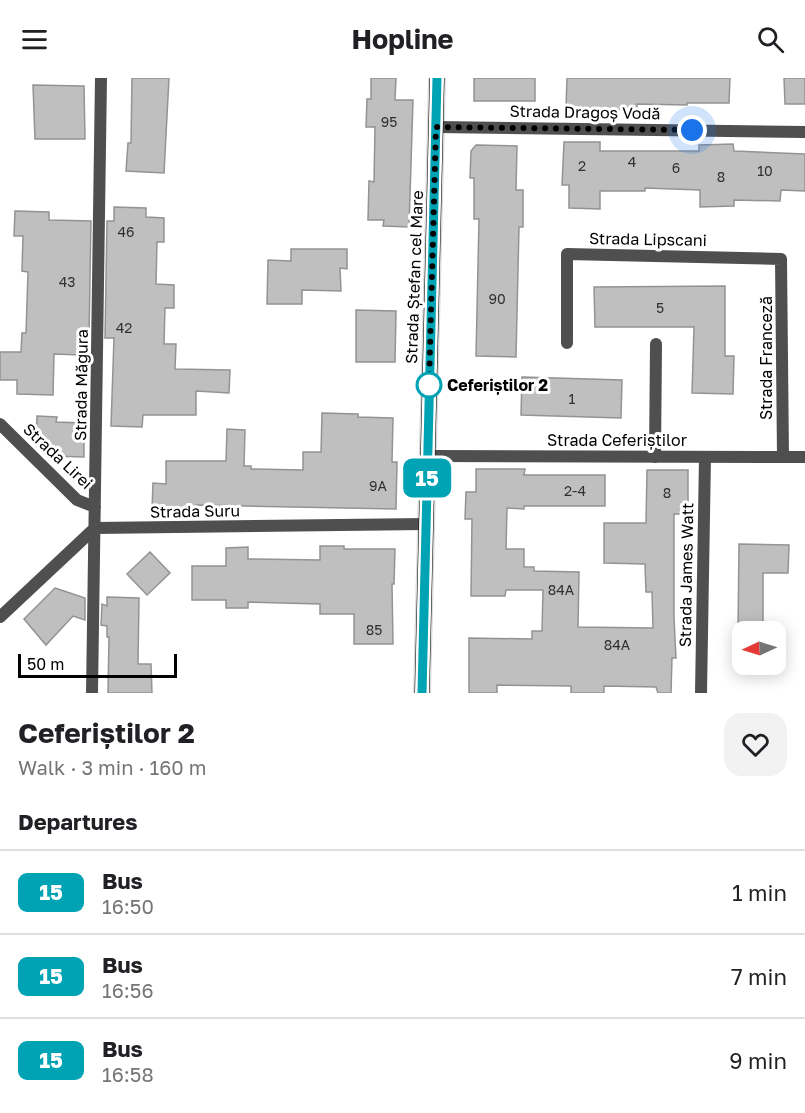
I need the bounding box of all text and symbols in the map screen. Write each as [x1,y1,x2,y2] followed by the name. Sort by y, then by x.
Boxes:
[18,23,51,56] icon: menu
[351,23,454,55] text: Hopline
[754,23,787,56] icon: search
[509,101,661,123] street label: Strada Dragoș Vodă
[381,113,397,130] house number: 95
[677,115,707,145] your location
[628,153,636,170] house number: 4
[578,157,586,174] house number: 2
[672,159,680,176] house number: 6
[757,162,773,179] house number: 10
[717,168,725,185] house number: 8
[401,190,427,364] street label: Strada Ștefan cel Mare
[117,223,135,240] house number: 46
[589,228,707,250] street label: Strada Lipscani
[59,273,75,290] house number: 43
[488,290,506,307] house number: 90
[756,296,776,420] street label: Strada Franceză
[656,299,664,316] house number: 5
[116,319,132,336] house number: 42
[70,329,92,441] street label: Strada Măgura
[416,372,442,398] marker: Ceferiștilor 2
[447,375,548,395] place label: Ceferiștilor 2
[569,390,576,407] house number: 1
[19,419,97,493] street label: Strada Lirei
[547,430,687,450] street label: Strada Ceferiștilor
[400,458,454,498] line badge: 15
[415,465,439,491] text: 15
[369,477,388,494] house number: 9A
[564,482,586,499] house number: 2-4
[663,484,671,501] house number: 8
[150,500,240,522] street label: Strada Suru
[675,503,697,647] street label: Strada James Watt
[548,581,575,598] house number: 84A
[366,621,382,638] house number: 85
[732,621,786,675] north arrow
[732,621,786,675] map controls
[604,636,631,653] house number: 84A
[18,651,177,678] scale bar
[27,654,64,674] text: 50 m
[724,713,787,776] button: heart
[18,716,195,749] text: Ceferiștilor 2
[18,755,206,779] text: Walk · 3 min · 160 m
[18,808,137,835] text: Departures
[102,867,143,894] text: Bus
[39,879,63,905] text: 15
[732,879,787,906] text: 1 min
[102,894,154,918] text: 16:50
[102,951,143,978] text: Bus
[39,963,63,989] text: 15
[731,963,787,990] text: 7 min
[102,978,154,1002] text: 16:56
[102,1035,143,1062] text: Bus
[39,1047,63,1073] text: 15
[729,1047,787,1074] text: 9 min
[102,1062,154,1086] text: 16:58

